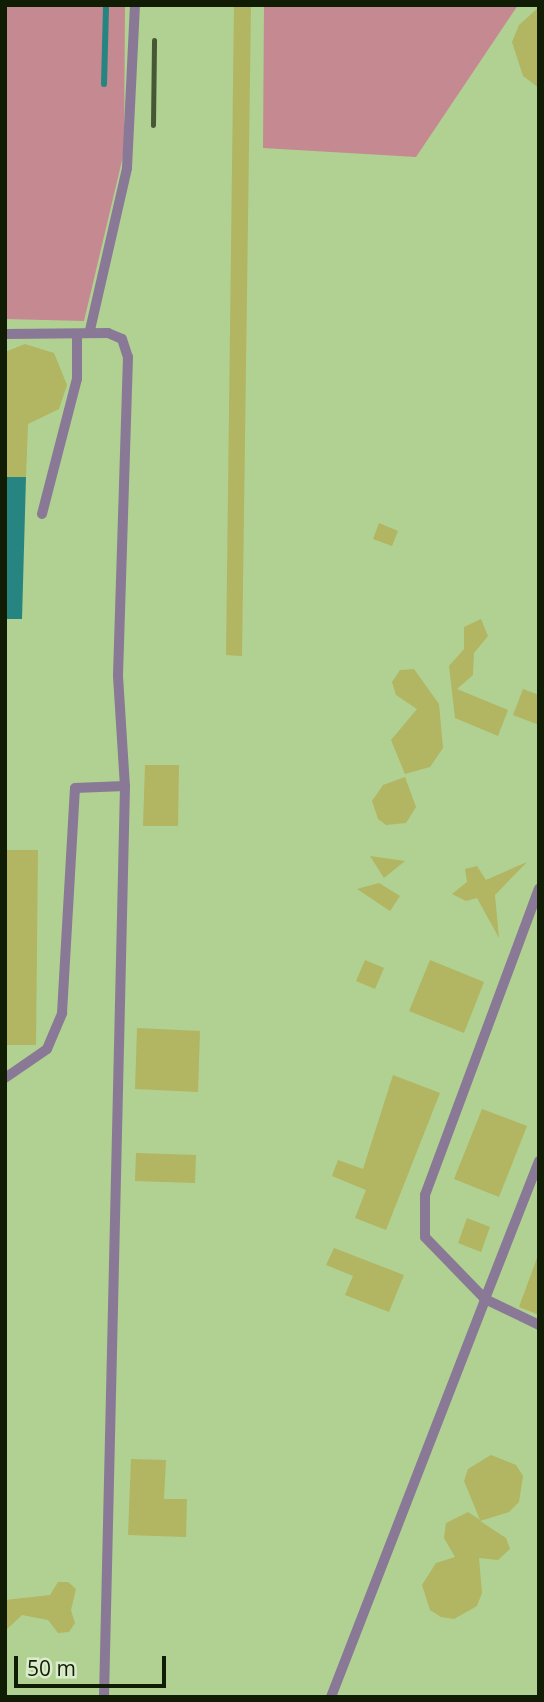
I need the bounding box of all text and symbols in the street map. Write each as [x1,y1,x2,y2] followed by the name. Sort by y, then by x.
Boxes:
[18,1642,170,1686] scale bar
[27,1654,76,1682] text: 50 m

